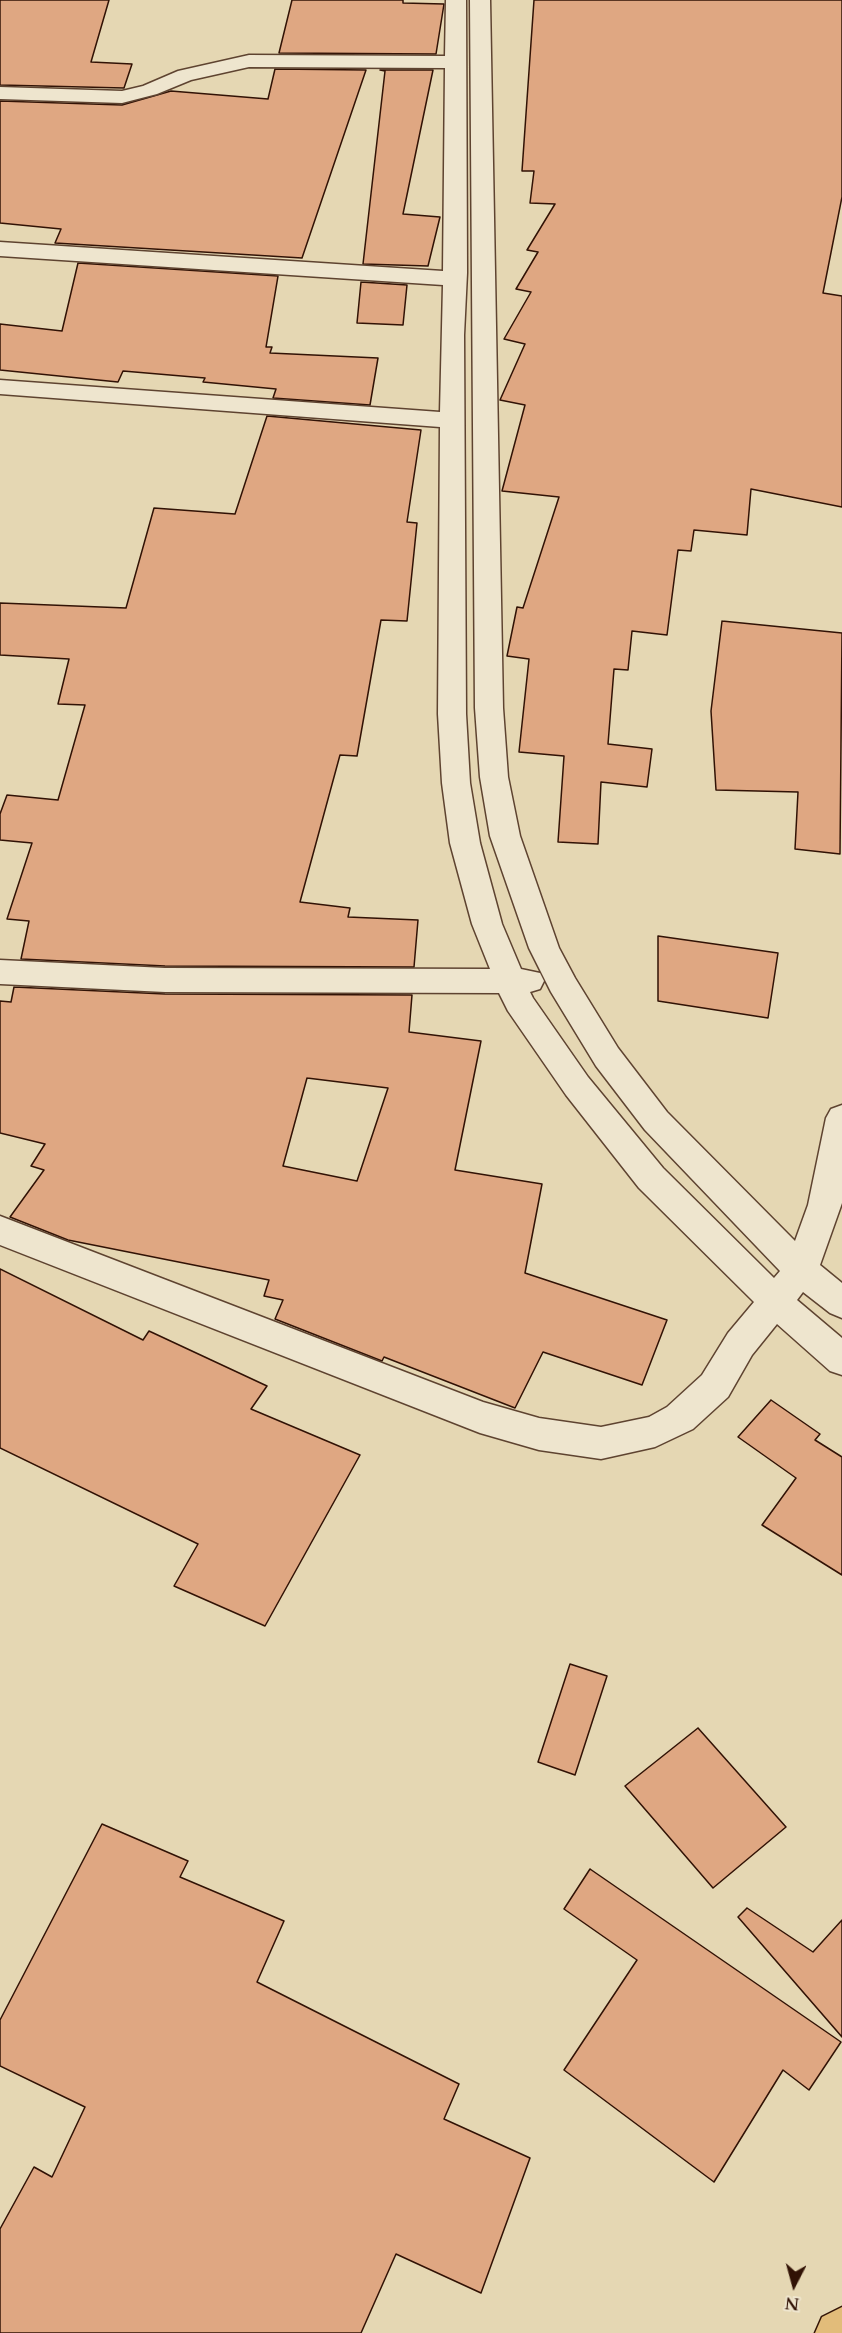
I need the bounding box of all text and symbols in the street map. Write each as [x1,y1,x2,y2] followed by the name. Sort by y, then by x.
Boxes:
[764,2255,824,2315] north arrow
[784,2291,800,2315] text: N

